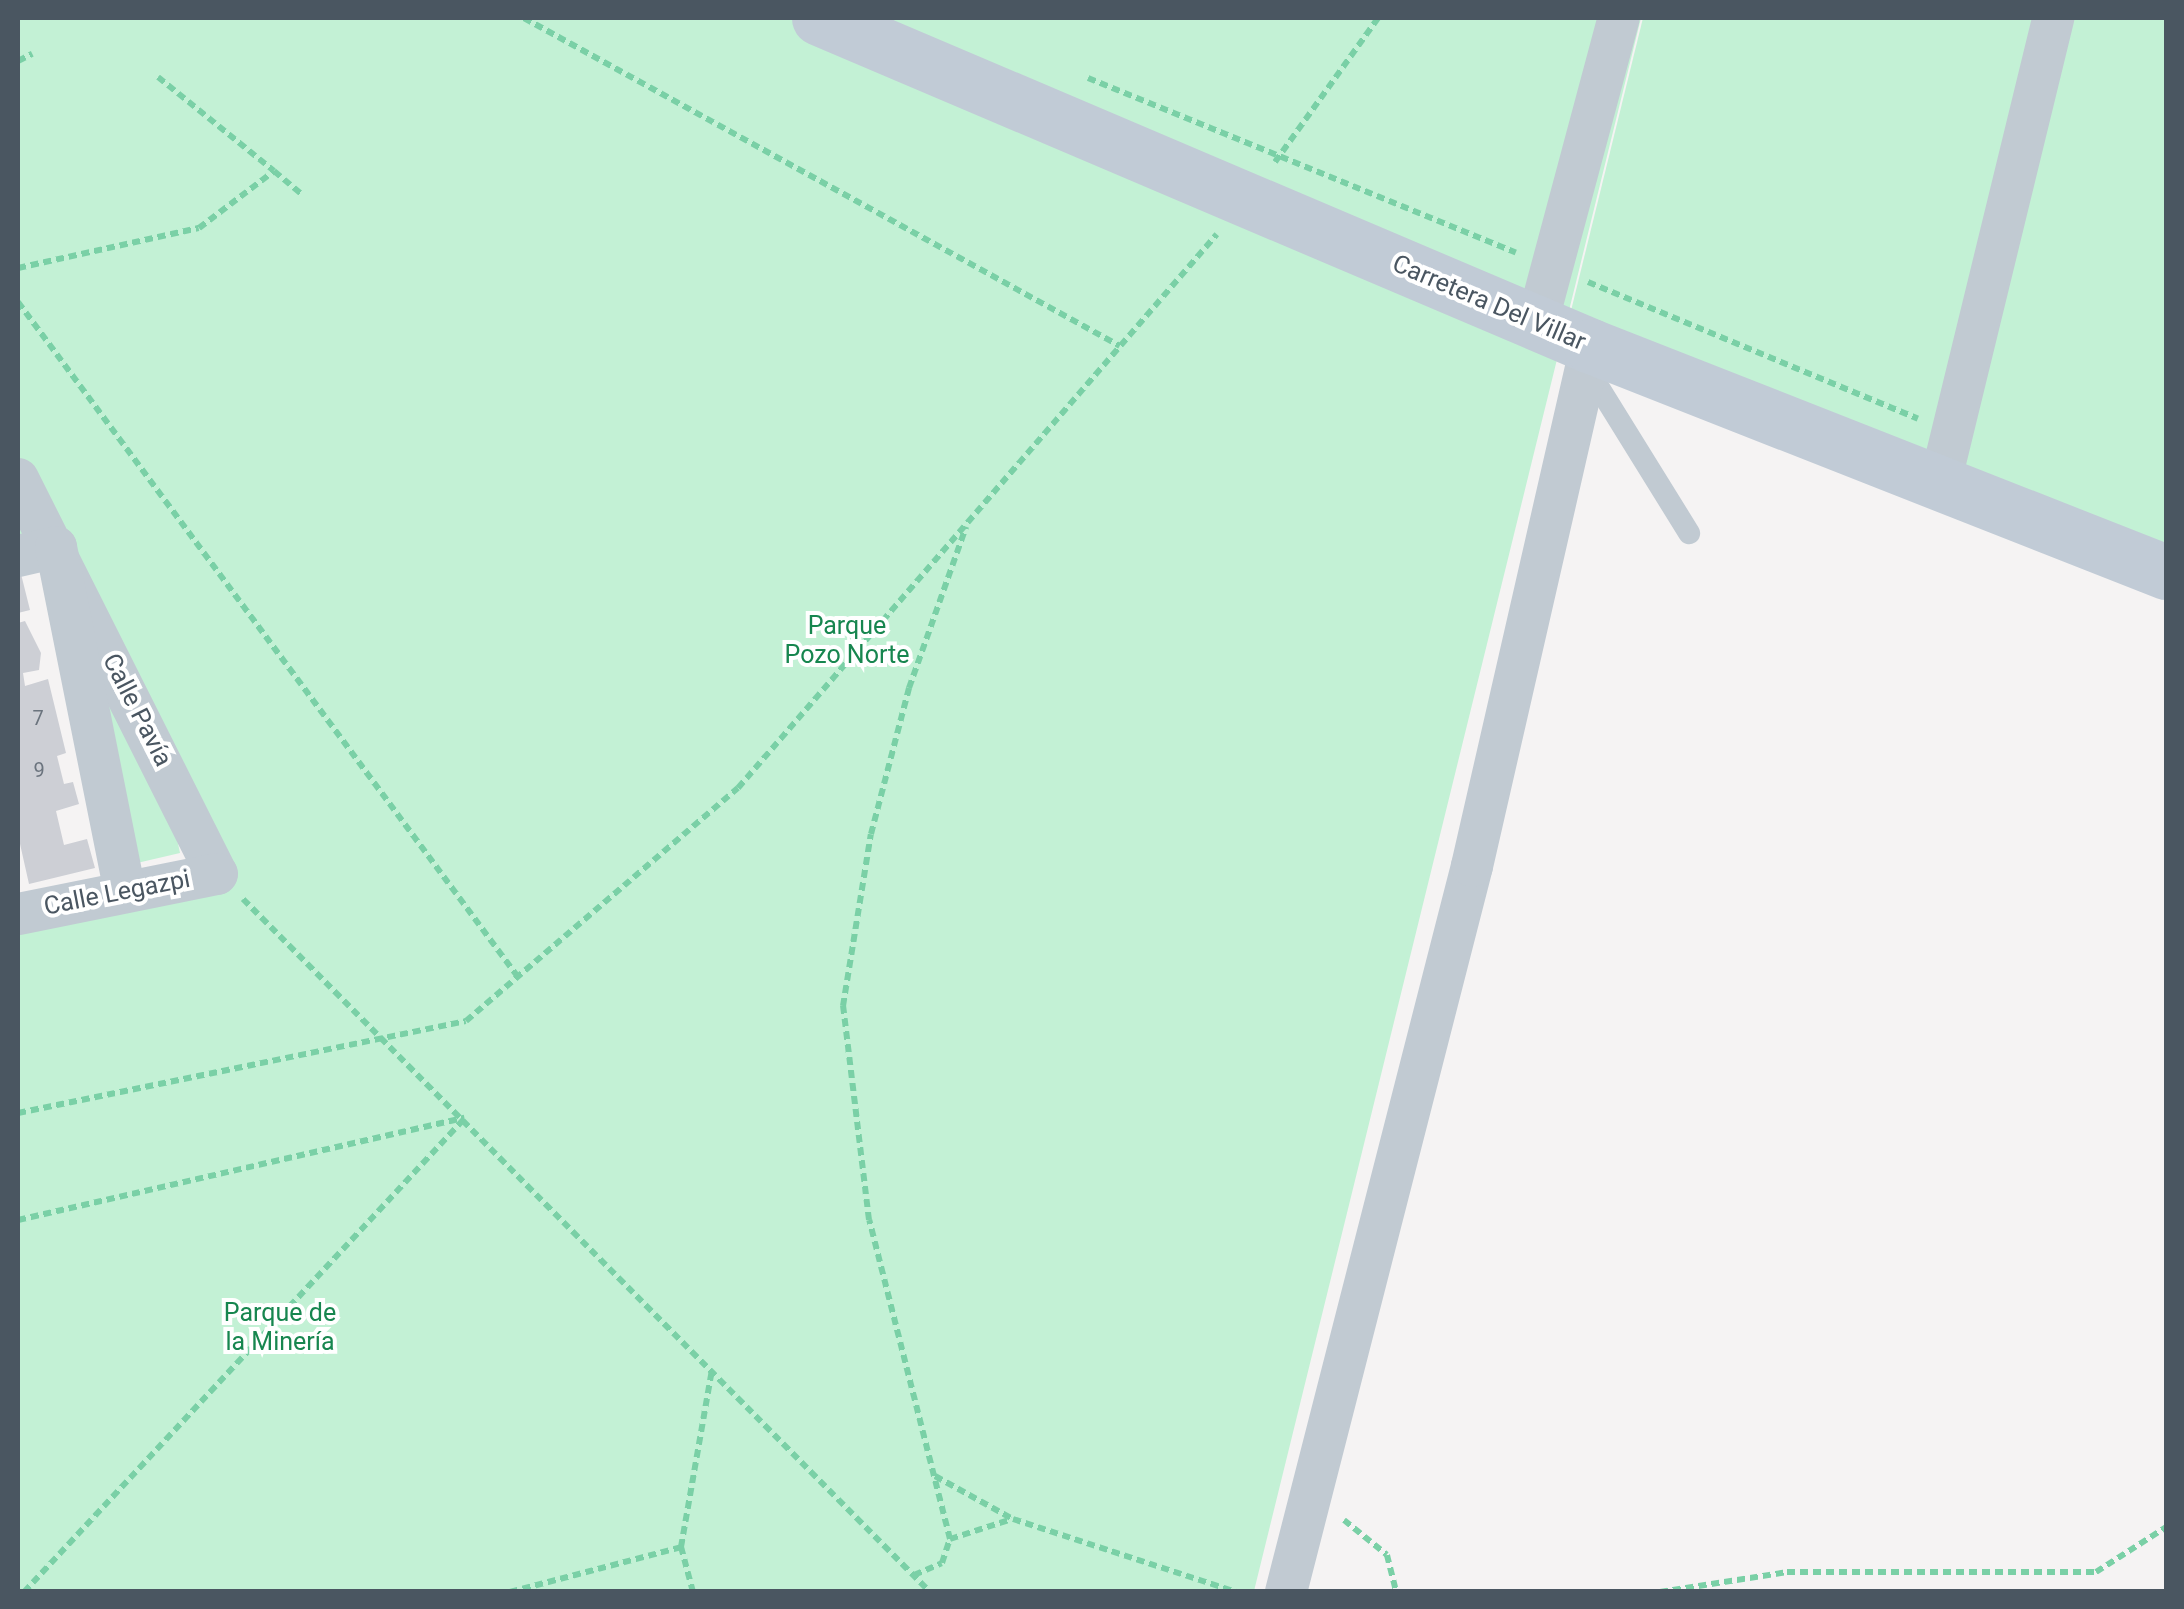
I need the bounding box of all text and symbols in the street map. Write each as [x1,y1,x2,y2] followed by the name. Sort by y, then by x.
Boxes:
[1388,249,1590,357] street label: Carretera Del Villar
[785,612,909,671] park label: Parque Pozo Norte
[96,649,178,771] street label: Calle Pavía
[32,706,44,730] house number: 7
[33,758,45,782] house number: 9
[41,864,193,922] street label: Calle Legazpi
[224,1299,336,1358] park label: Parque de la Minería

